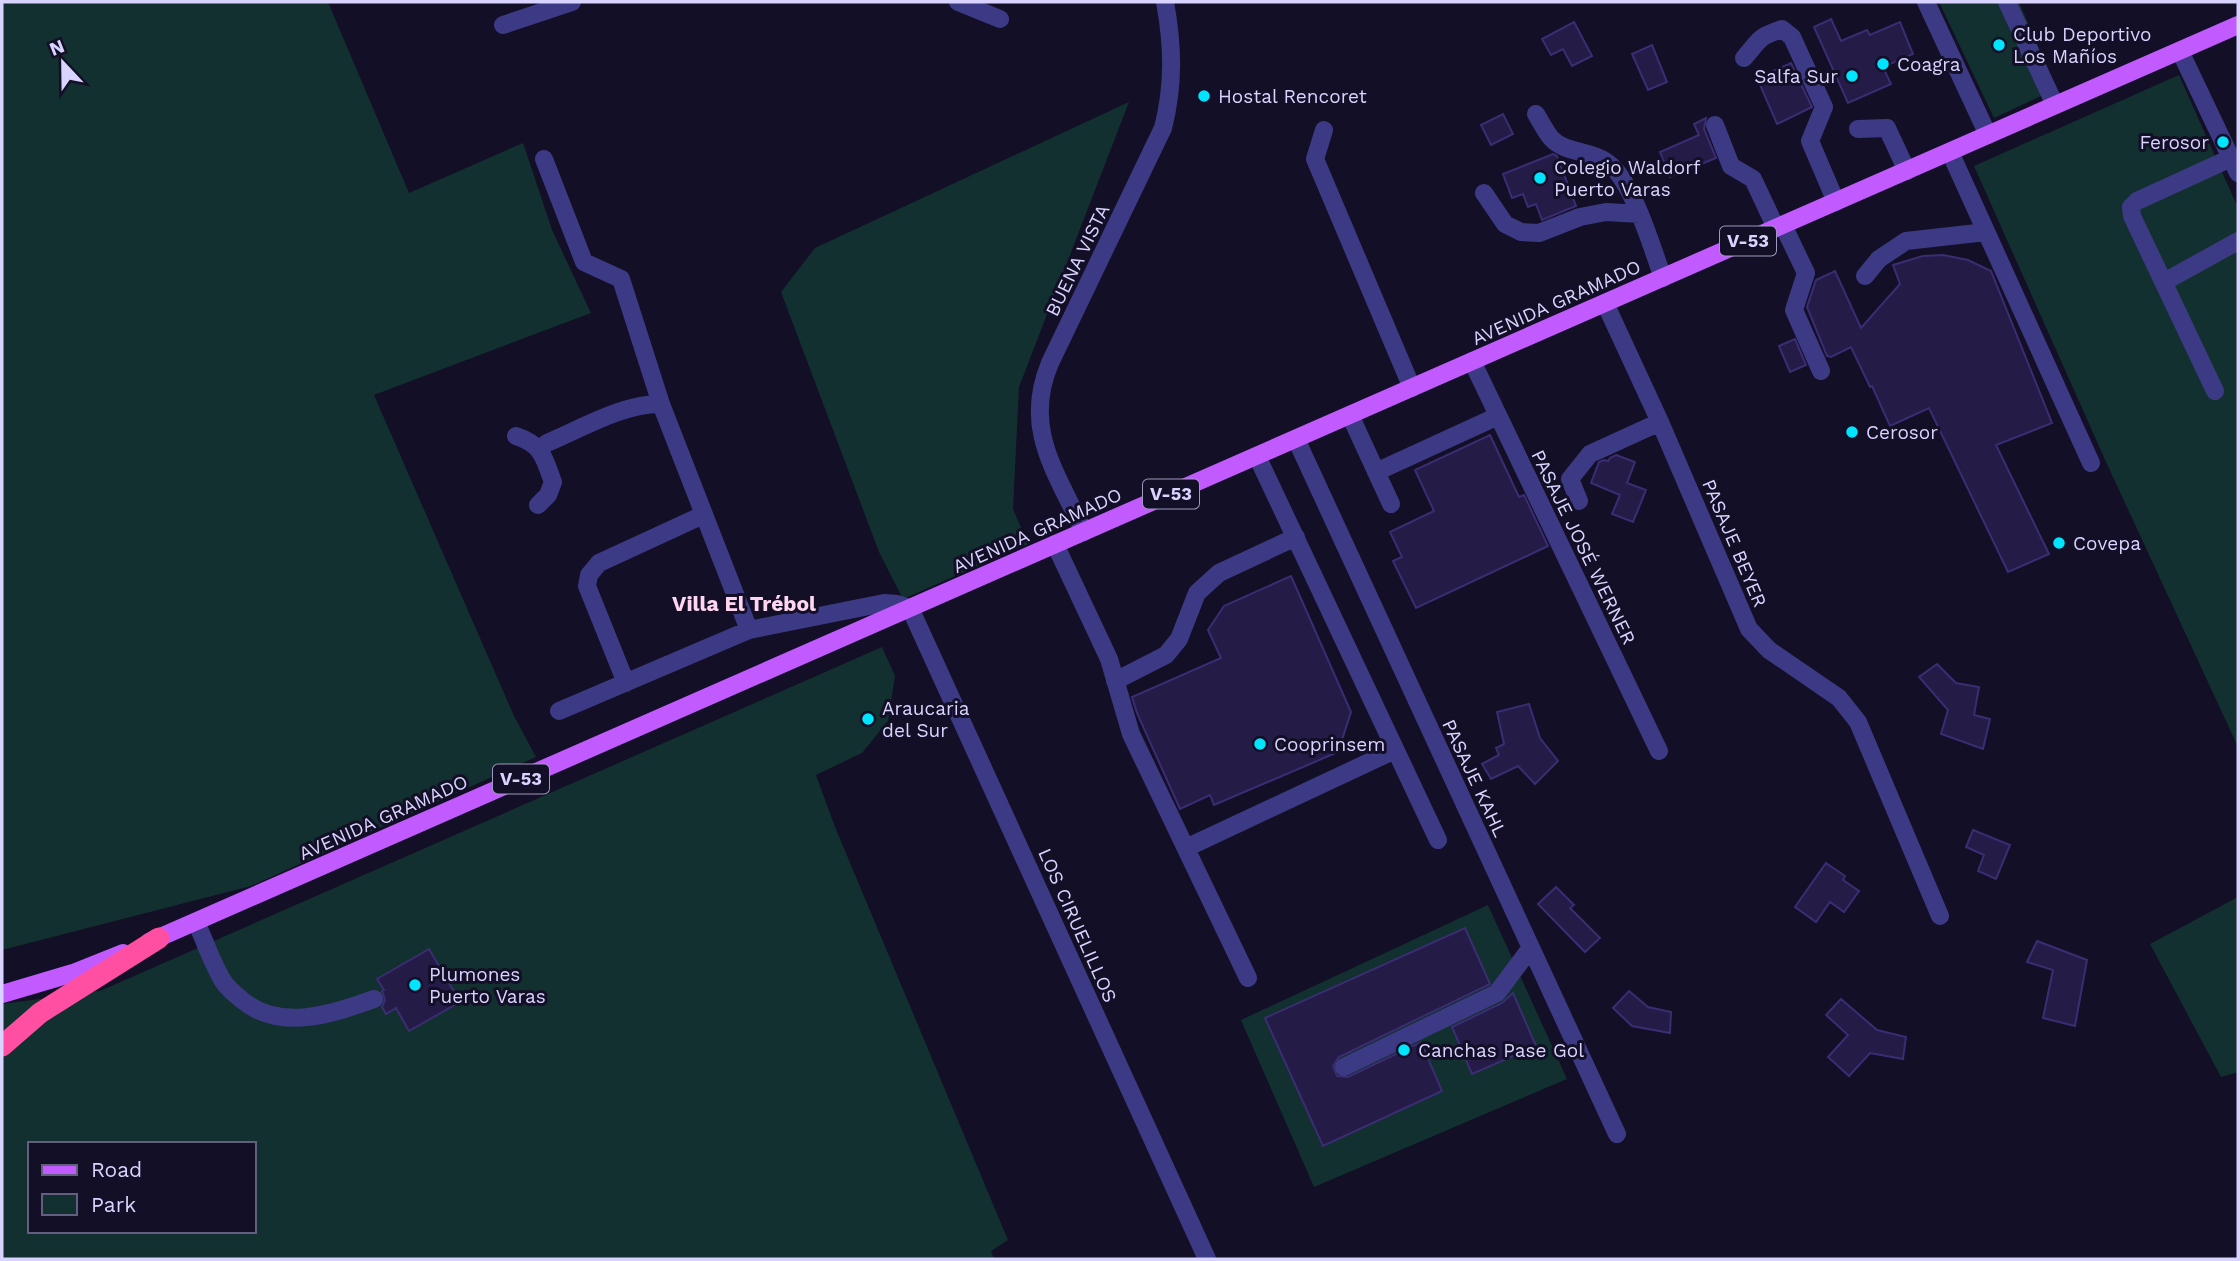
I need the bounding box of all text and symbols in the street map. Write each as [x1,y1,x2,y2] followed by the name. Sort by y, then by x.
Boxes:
[2013,23,2151,68] place label: Club Deportivo Los Mañíos
[28,28,98,98] north arrow
[46,34,68,61] text: N
[1991,37,2007,53] marker: Club Deportivo Los Mañíos
[1897,53,1961,76] place label: Coagra
[1875,56,1891,72] marker: Coagra
[1754,65,1838,88] place label: Salfa Sur
[1844,68,1860,84] marker: Salfa Sur
[1218,85,1367,108] place label: Hostal Rencoret
[1196,88,1212,104] marker: Hostal Rencoret
[2139,131,2209,154] place label: Ferosor
[2215,134,2231,150] marker: Ferosor
[1554,156,1701,201] place label: Colegio Waldorf Puerto Varas
[1532,170,1548,186] marker: Colegio Waldorf Puerto Varas
[1041,200,1115,320] street label: BUENA VISTA
[1720,227,1776,256] road number: V-53
[1468,255,1644,350] street label: AVENIDA GRAMADO
[1866,421,1938,444] place label: Cerosor
[1844,424,1860,440] marker: Cerosor
[1526,446,1641,648] street label: PASAJE JOSÉ WERNER
[1697,476,1772,611] street label: PASAJE BEYER
[1143,480,1199,508] road number: V-53
[949,483,1125,578] street label: AVENIDA GRAMADO
[2073,532,2141,555] place label: Covepa
[2051,535,2067,551] marker: Covepa
[672,591,816,616] district label: Villa El Trébol
[882,697,970,742] place label: Araucaria del Sur
[860,711,876,727] marker: Araucaria del Sur
[1437,716,1512,841] street label: PASAJE KAHL
[1274,733,1385,756] place label: Cooprinsem
[1252,736,1268,752] marker: Cooprinsem
[493,764,549,794] road number: V-53
[295,770,471,865] street label: AVENIDA GRAMADO
[1033,845,1122,1006] street label: LOS CIRUELILLOS
[429,963,546,1008] place label: Plumones Puerto Varas
[407,977,423,993] marker: Plumones Puerto Varas
[1418,1039,1584,1062] place label: Canchas Pase Gol
[1396,1042,1412,1058] marker: Canchas Pase Gol
[28,1142,256,1233] legend
[91,1157,142,1182] text: Road
[91,1192,136,1217] text: Park

